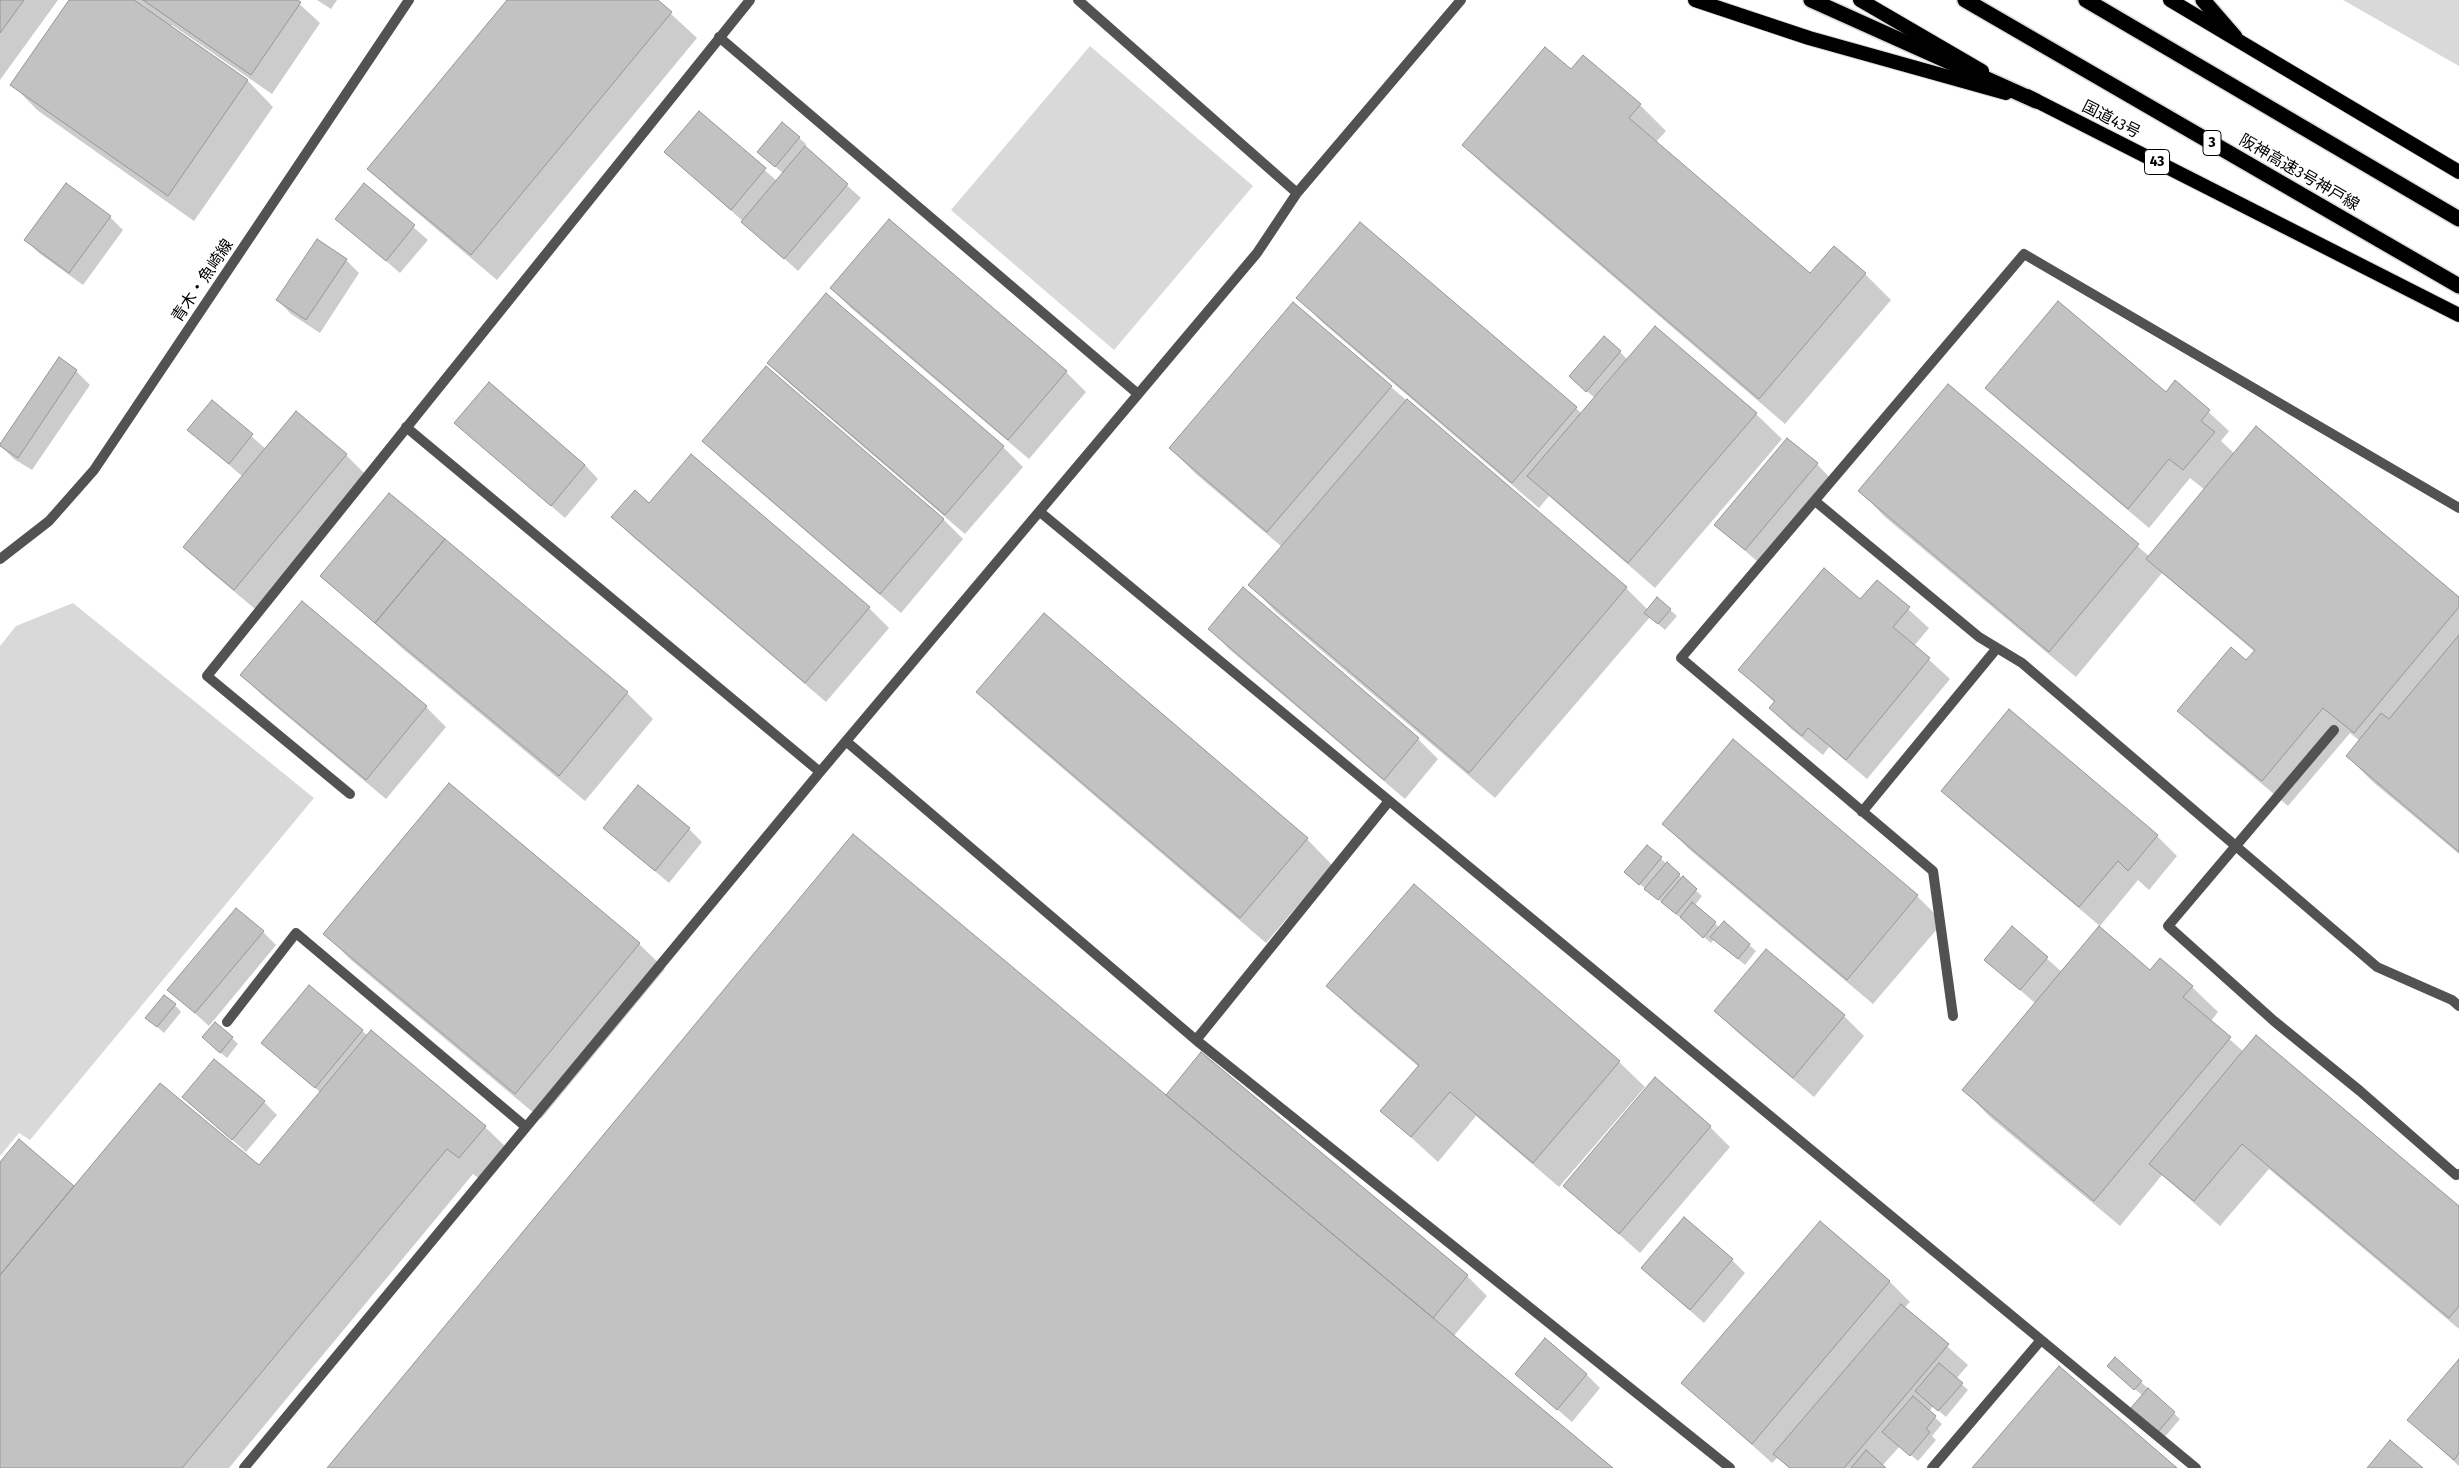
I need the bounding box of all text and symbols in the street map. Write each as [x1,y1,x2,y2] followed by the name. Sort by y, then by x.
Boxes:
[2079,97,2143,143] street label: 国道43号
[2203,130,2221,156] road number: 3
[2236,131,2362,215] street label: 阪神高速3号神戸線
[2144,150,2170,174] road number: 43
[168,236,238,326] street label: 青木・魚崎線

